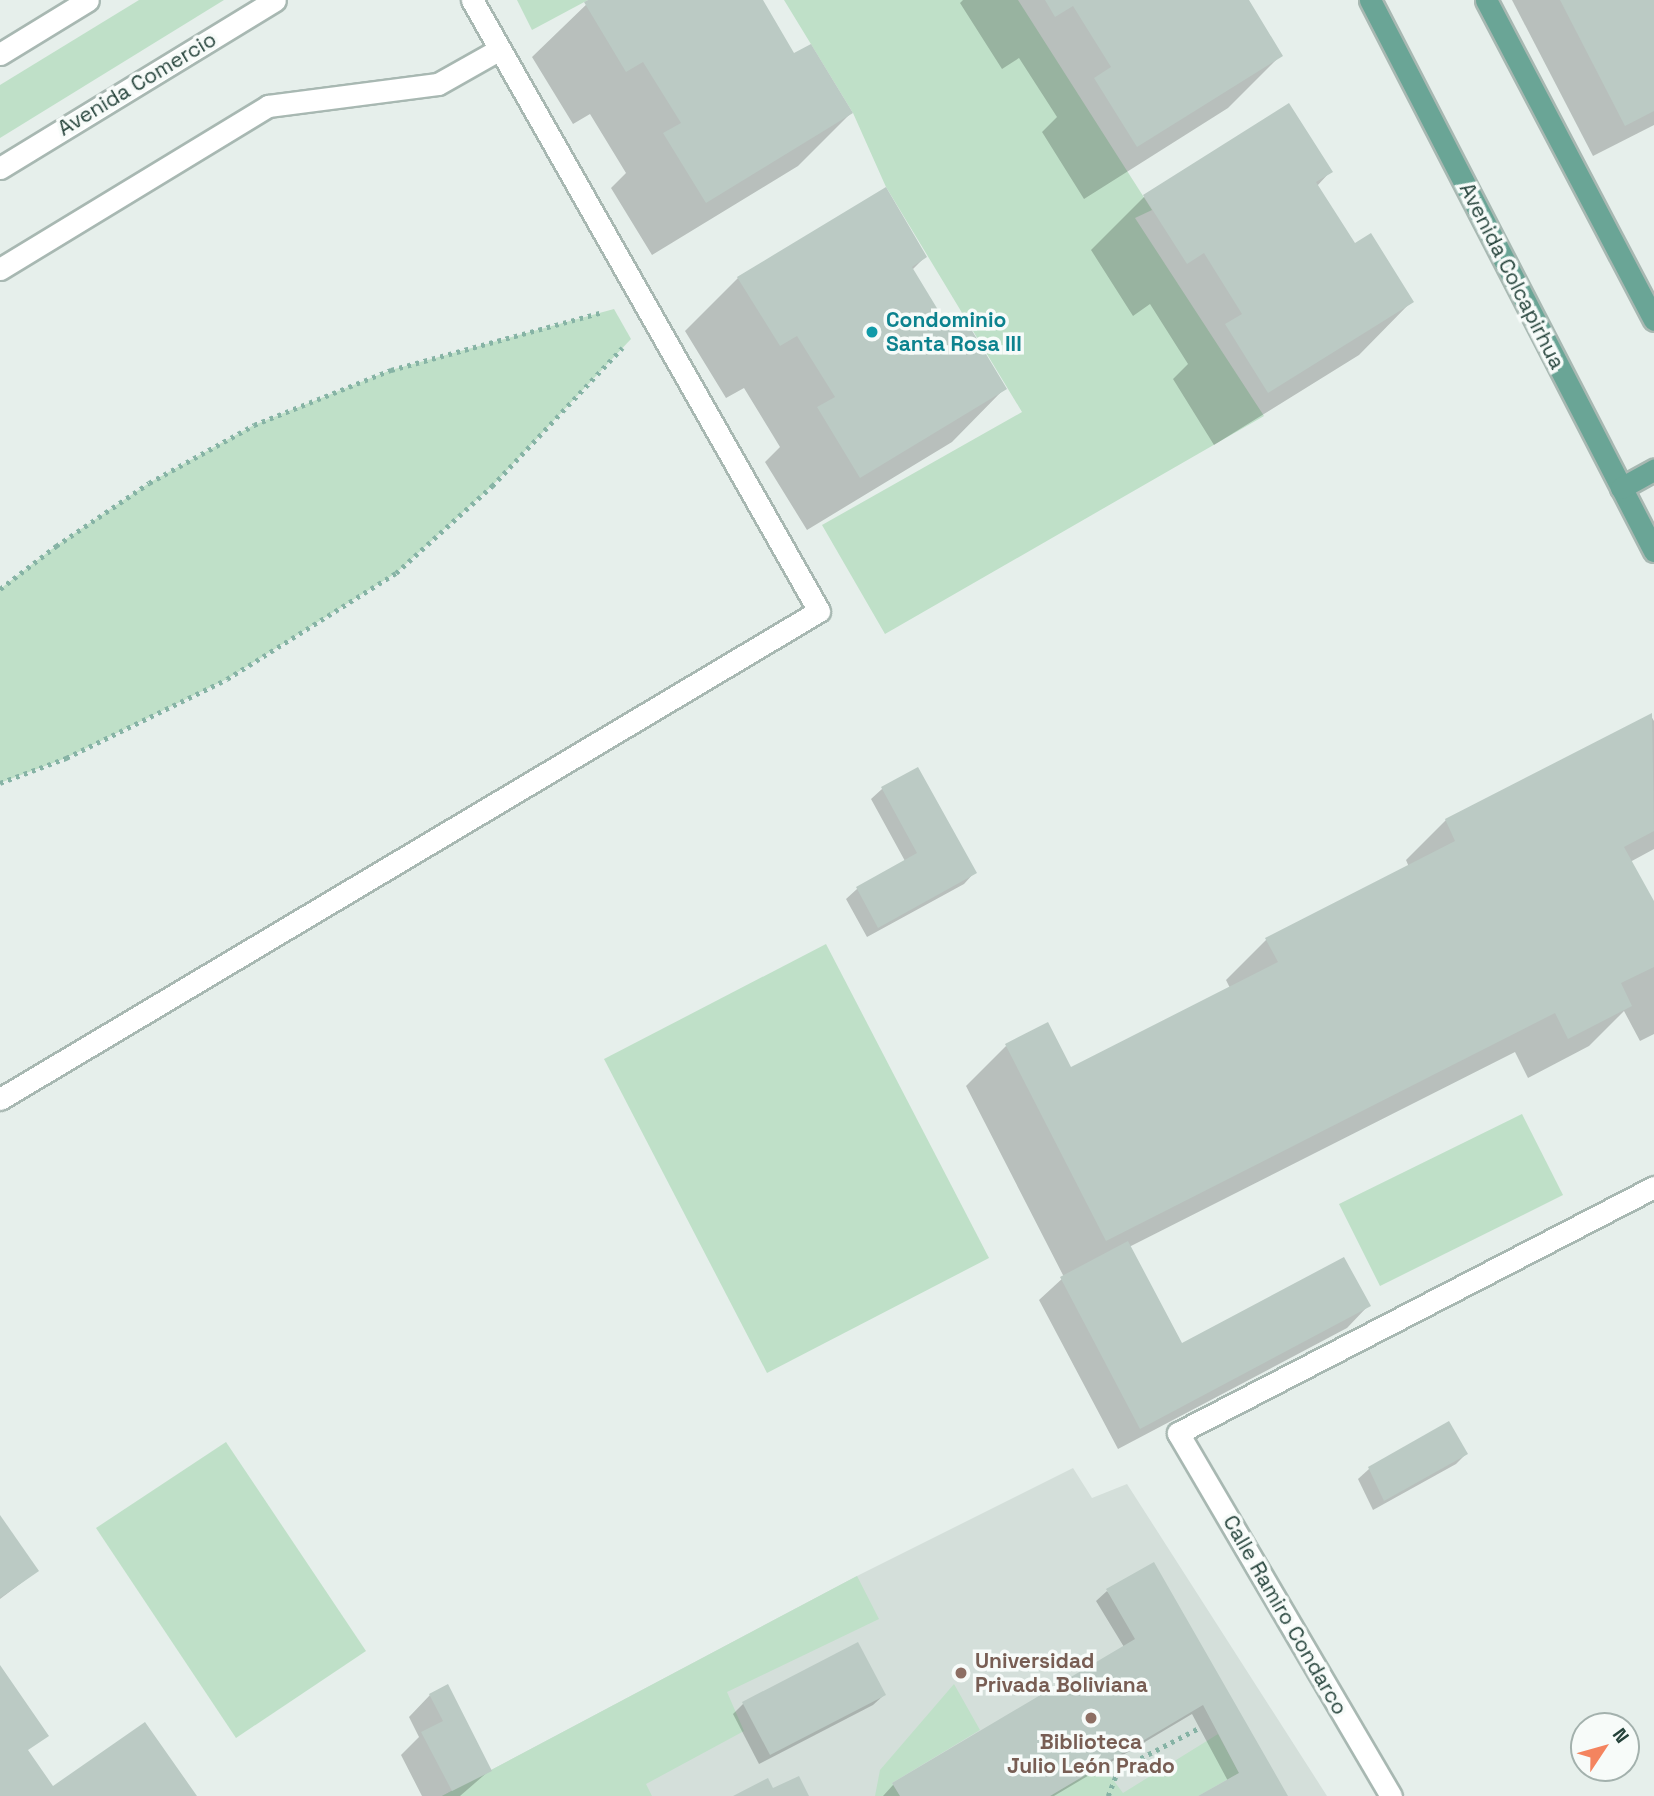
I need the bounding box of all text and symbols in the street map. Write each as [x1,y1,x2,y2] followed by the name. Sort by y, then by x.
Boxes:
[53,27,221,141] street label: Avenida Comercio
[1454,179,1570,373] street label: Avenida Colcapirhua
[886,307,1022,357] place label: Condominio Santa Rosa III
[864,324,880,340] marker: Condominio Santa Rosa III
[1218,1511,1352,1719] street label: Calle Ramiro Condarco
[975,1648,1148,1698] place label: Universidad Privada Boliviana
[953,1665,969,1681] marker: Universidad Privada Boliviana
[1083,1710,1099,1726] marker: Biblioteca Julio León Prado
[1570,1712,1640,1782] north arrow
[1607,1723,1635,1748] text: N
[1007,1729,1175,1779] place label: Biblioteca Julio León Prado

